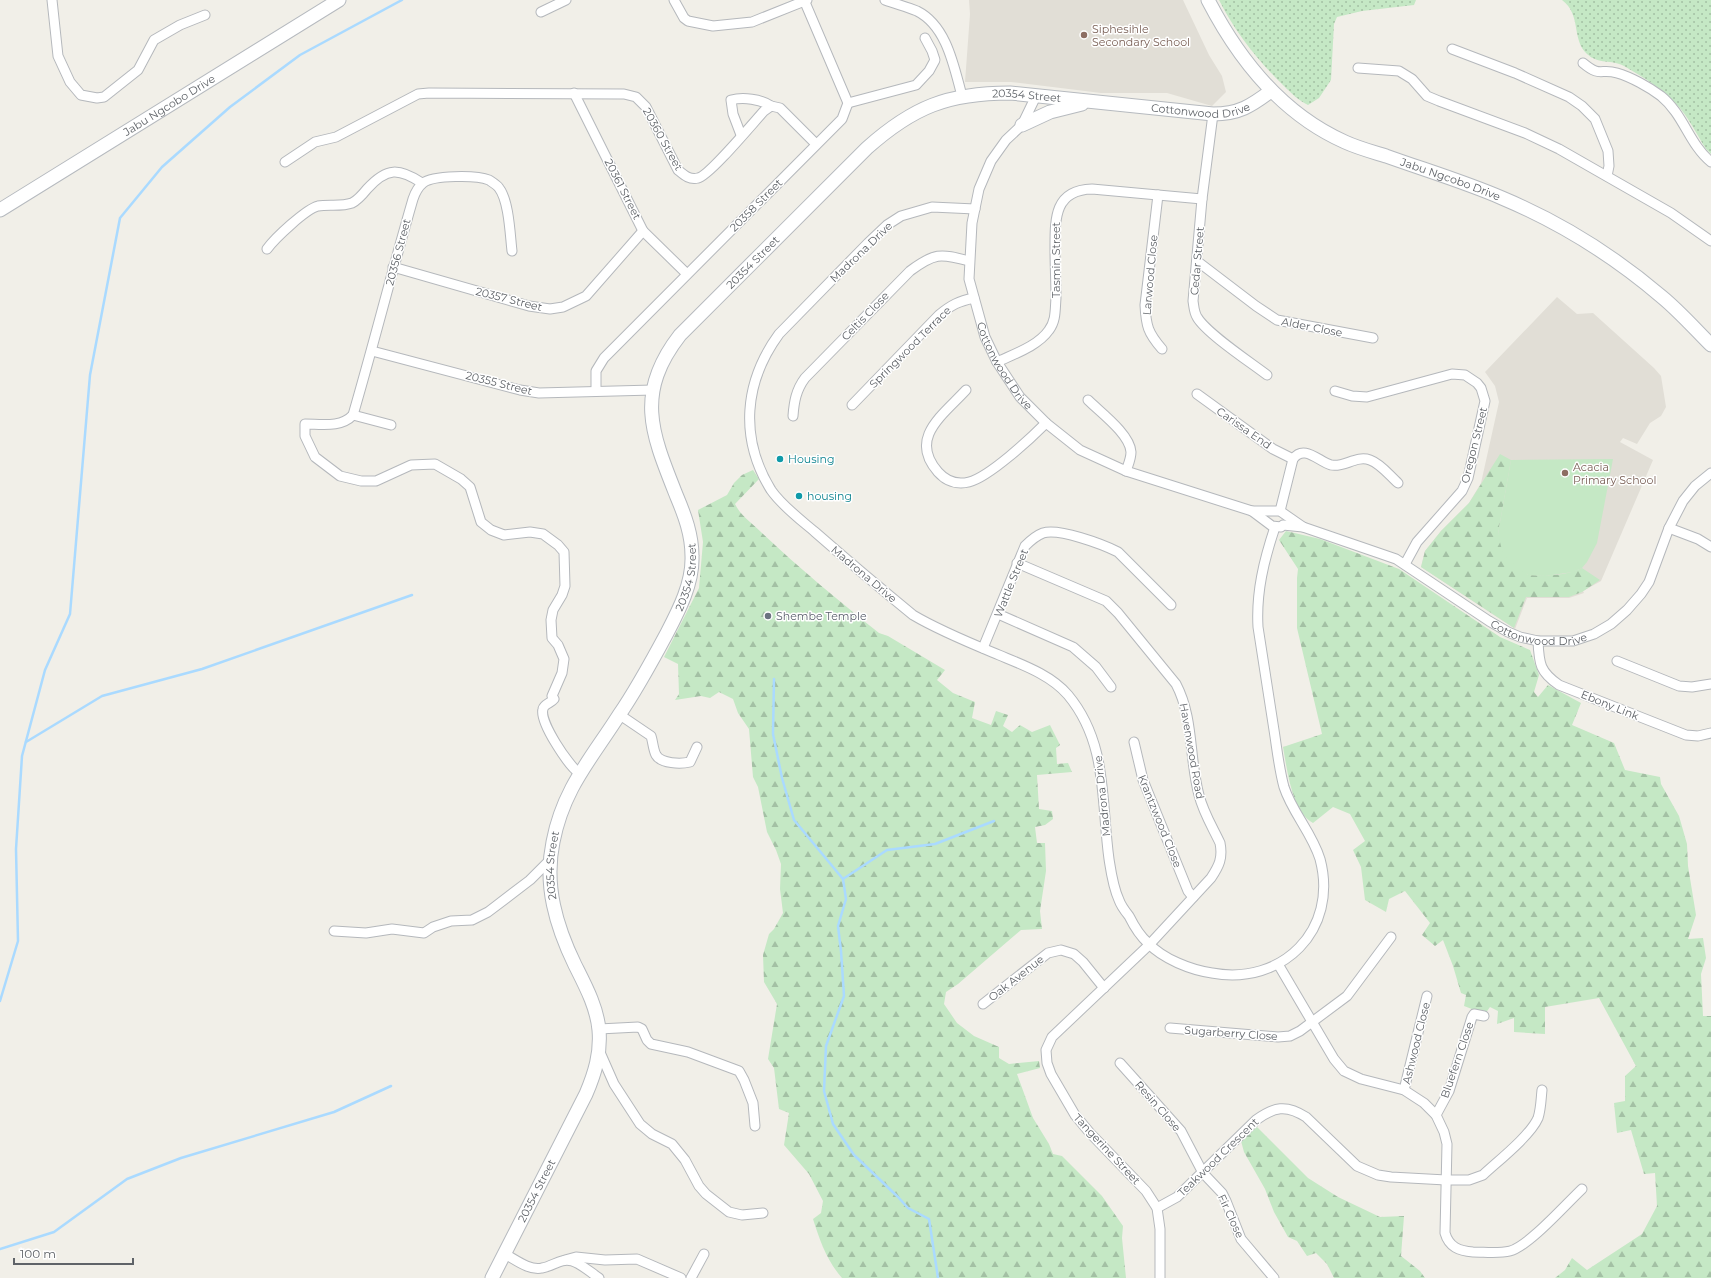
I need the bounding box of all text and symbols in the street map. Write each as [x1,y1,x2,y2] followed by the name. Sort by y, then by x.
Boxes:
[1092,22,1190,49] place label: Siphesihle Secondary School
[1079,30,1089,40] marker: Siphesihle Secondary School
[120,71,218,139] street label: Jabu Ngcobo Drive
[992,86,1062,105] street label: 20354 Street
[1150,99,1253,121] street label: Cottonwood Drive
[640,105,686,173] street label: 20360 Street
[1398,154,1503,204] street label: Jabu Ngcobo Drive
[602,156,645,222] street label: 20361 Street
[727,175,786,234] street label: 20358 Street
[382,217,414,287] street label: 20356 Street
[827,219,895,285] street label: Madrona Drive
[1049,221,1063,298] street label: Tasmin Street
[1187,226,1207,296] street label: Cedar Street
[723,232,783,292] street label: 20354 Street
[1140,234,1161,316] street label: Larwood Close
[474,284,544,314] street label: 20357 Street
[838,288,892,343] street label: Celtis Close
[866,303,954,391] street label: Springwood Terrace
[1280,314,1344,340] street label: Alder Close
[974,320,1036,413] street label: Cottonwood Drive
[464,368,534,398] street label: 20355 Street
[1214,404,1274,452] street label: Carissa End
[1458,405,1490,485] street label: Oregon Street
[788,452,835,466] place label: Housing
[775,454,785,464] marker: Housing
[1573,460,1656,487] place label: Acacia Primary School
[1560,468,1570,478] marker: Acacia Primary School
[807,489,852,503] place label: housing
[794,491,804,501] marker: housing
[672,542,699,613] street label: 20354 Street
[828,543,900,606] street label: Madrona Drive
[991,546,1031,619] street label: Wattle Street
[776,609,867,623] place label: Shembe Temple
[763,611,773,621] marker: Shembe Temple
[1488,616,1589,649] street label: Cottonwood Drive
[1579,687,1641,723] street label: Ebony Link
[1177,702,1207,800] street label: Havenwood Road
[1091,755,1113,837] street label: Madrona Drive
[1135,773,1185,870] street label: Krantzwood Close
[543,829,562,901] street label: 20354 Street
[985,952,1047,1004] street label: Oak Avenue
[1399,1000,1433,1085] street label: Ashwood Close
[1437,1020,1477,1100] street label: Bluefern Close
[1184,1023,1279,1043] street label: Sugarberry Close
[1132,1078,1184,1135] street label: Resin Close
[1071,1111,1144,1188] street label: Tangerine Street
[1175,1114,1262,1199] street label: Teakwood Crescent
[515,1156,559,1225] street label: 20354 Street
[1215,1192,1247,1241] street label: Fir Close
[14,1240,133,1266] scale bar
[20,1246,56,1261] text: 100 m

